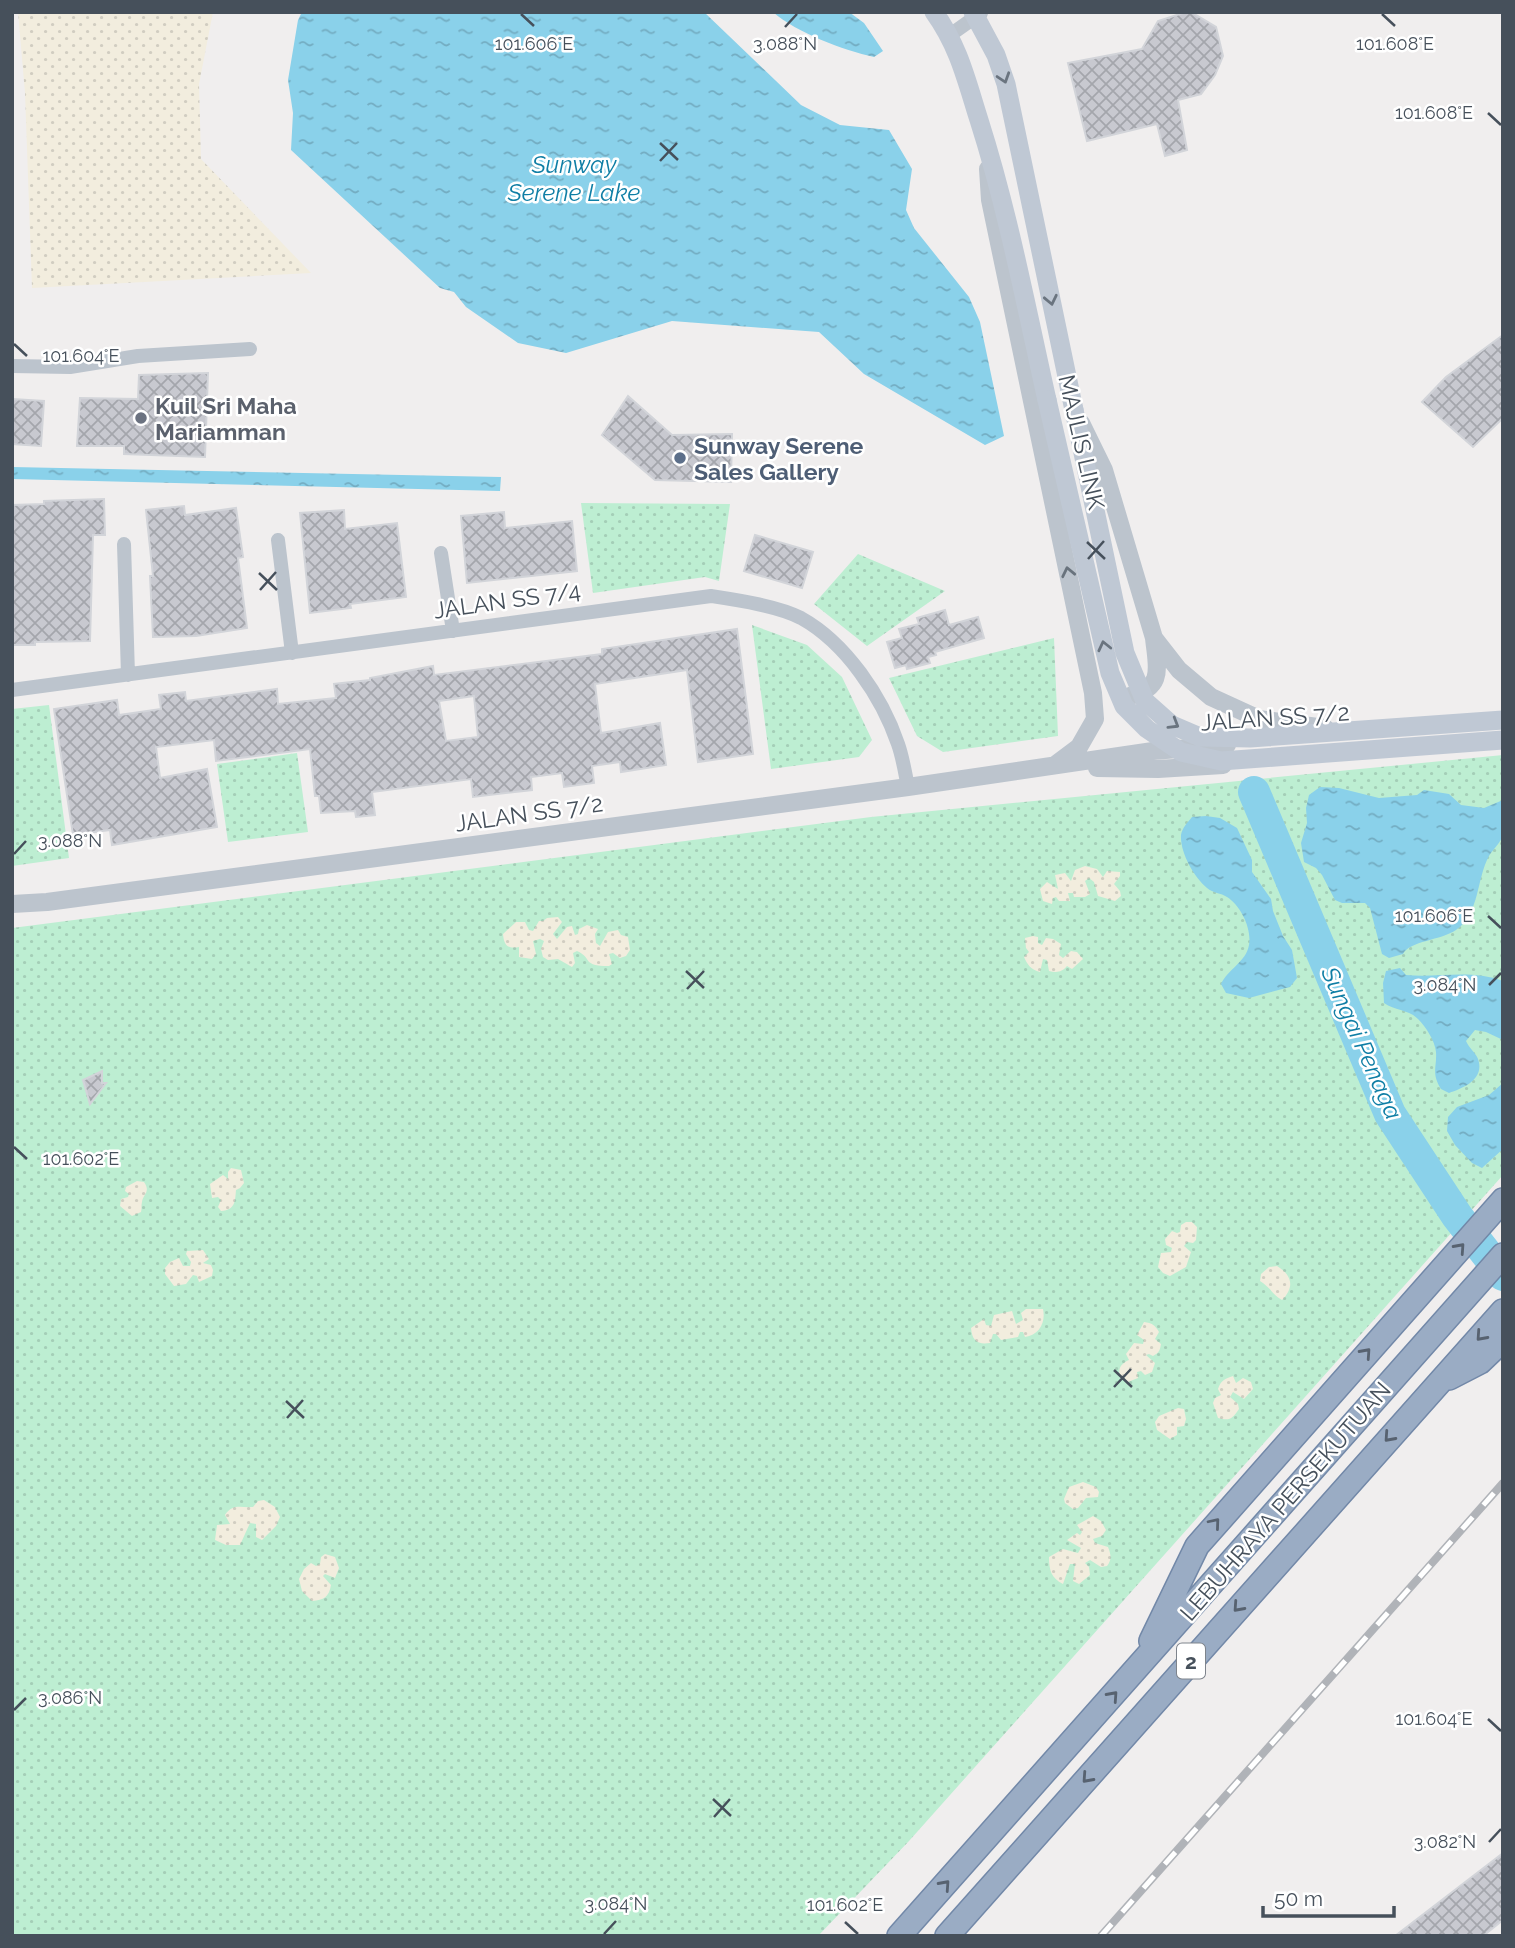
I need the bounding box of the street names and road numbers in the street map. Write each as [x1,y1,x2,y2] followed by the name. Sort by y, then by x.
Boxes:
[1053,372,1111,512] street label: MAJLIS LINK
[432,576,582,624] street label: JALAN SS 7/4
[1200,698,1350,736] street label: JALAN SS 7/2
[453,789,605,837] street label: JALAN SS 7/2
[1174,1376,1396,1626] street label: LEBUHRAYA PERSEKUTUAN
[1177,1644,1205,1678] road number: 2

